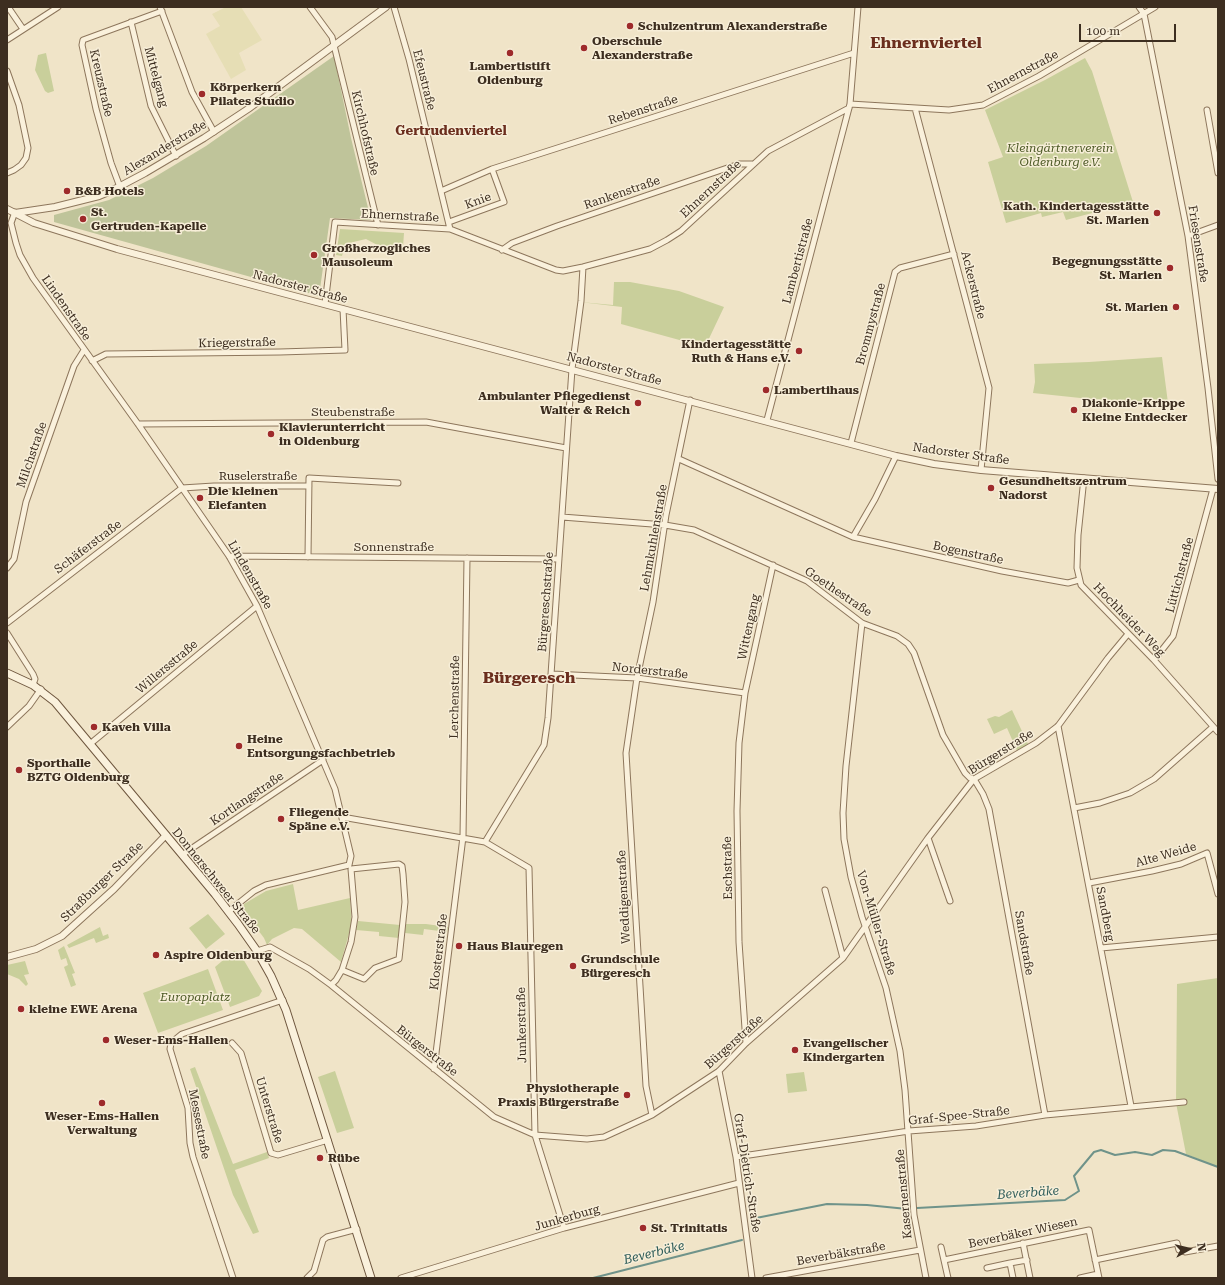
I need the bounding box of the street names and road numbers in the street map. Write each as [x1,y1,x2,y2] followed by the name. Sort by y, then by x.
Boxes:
[141,45,171,109] street label: Mittelgang
[985,47,1061,97] street label: Ehnernstraße
[86,48,116,118] street label: Kreuzstraße
[410,48,438,112] street label: Efeustraße
[348,89,382,177] street label: Kirchhofstraße
[606,92,680,128] street label: Rebenstraße
[121,117,209,179] street label: Alexanderstraße
[678,157,744,221] street label: Ehnernstraße
[582,173,662,213] street label: Rankenstraße
[463,190,493,212] street label: Knie
[1185,204,1211,284] street label: Friesenstraße
[361,207,439,225] street label: Ehnernstraße
[780,217,816,305] street label: Lambertistraße
[958,250,988,320] street label: Ackerstraße
[251,267,349,307] street label: Nadorster Straße
[38,273,94,343] street label: Lindenstraße
[853,281,889,367] street label: Brommystraße
[198,335,276,351] street label: Kriegerstraße
[565,349,663,389] street label: Nadorster Straße
[311,405,395,419] street label: Steubenstraße
[14,420,50,490] street label: Milchstraße
[912,440,1010,468] street label: Nadorster Straße
[219,469,297,483] street label: Ruselerstraße
[637,483,671,593] street label: Lehmkuhlenstraße
[52,517,124,577] street label: Schäferstraße
[1163,536,1197,614] street label: Lüttichstraße
[225,538,275,612] street label: Lindenstraße
[931,538,1005,568] street label: Bogenstraße
[354,540,434,554] street label: Sonnenstraße
[535,551,557,653] street label: Bürgereschstraße
[802,564,874,620] street label: Goethestraße
[1090,580,1168,660] street label: Hochheider Weg
[735,593,763,661] street label: Wittengang
[133,637,201,697] street label: Willersstraße
[447,655,463,739] street label: Lerchenstraße
[611,660,689,682] street label: Norderstraße
[966,726,1036,778] street label: Bürgerstraße
[207,769,287,829] street label: Kortlangstraße
[169,825,263,937] street label: Donnerschweer Straße
[720,836,736,900] street label: Eschstraße
[58,839,146,925] street label: Straßburger Straße
[1134,839,1198,871] street label: Alte Weide
[614,850,634,944] street label: Weddigenstraße
[853,869,899,977] street label: Von-Müller-Straße
[1093,885,1117,943] street label: Sandberg
[1011,910,1037,976] street label: Sandstraße
[427,913,451,991] street label: Klosterstraße
[514,987,530,1063] street label: Junkerstraße
[702,1012,766,1072] street label: Bürgerstraße
[394,1023,460,1079] street label: Bürgerstraße
[252,1075,286,1145] street label: Unterstraße
[185,1088,213,1160] street label: Messestraße
[908,1104,1010,1128] street label: Graf-Spee-Straße
[730,1112,764,1234] street label: Graf-Dietrich-Straße
[893,1149,915,1239] street label: Kasernenstraße
[533,1202,601,1234] street label: Junkerburg
[967,1214,1079,1252] street label: Beverbäker Wiesen
[795,1239,887,1269] street label: Beverbäkstraße

